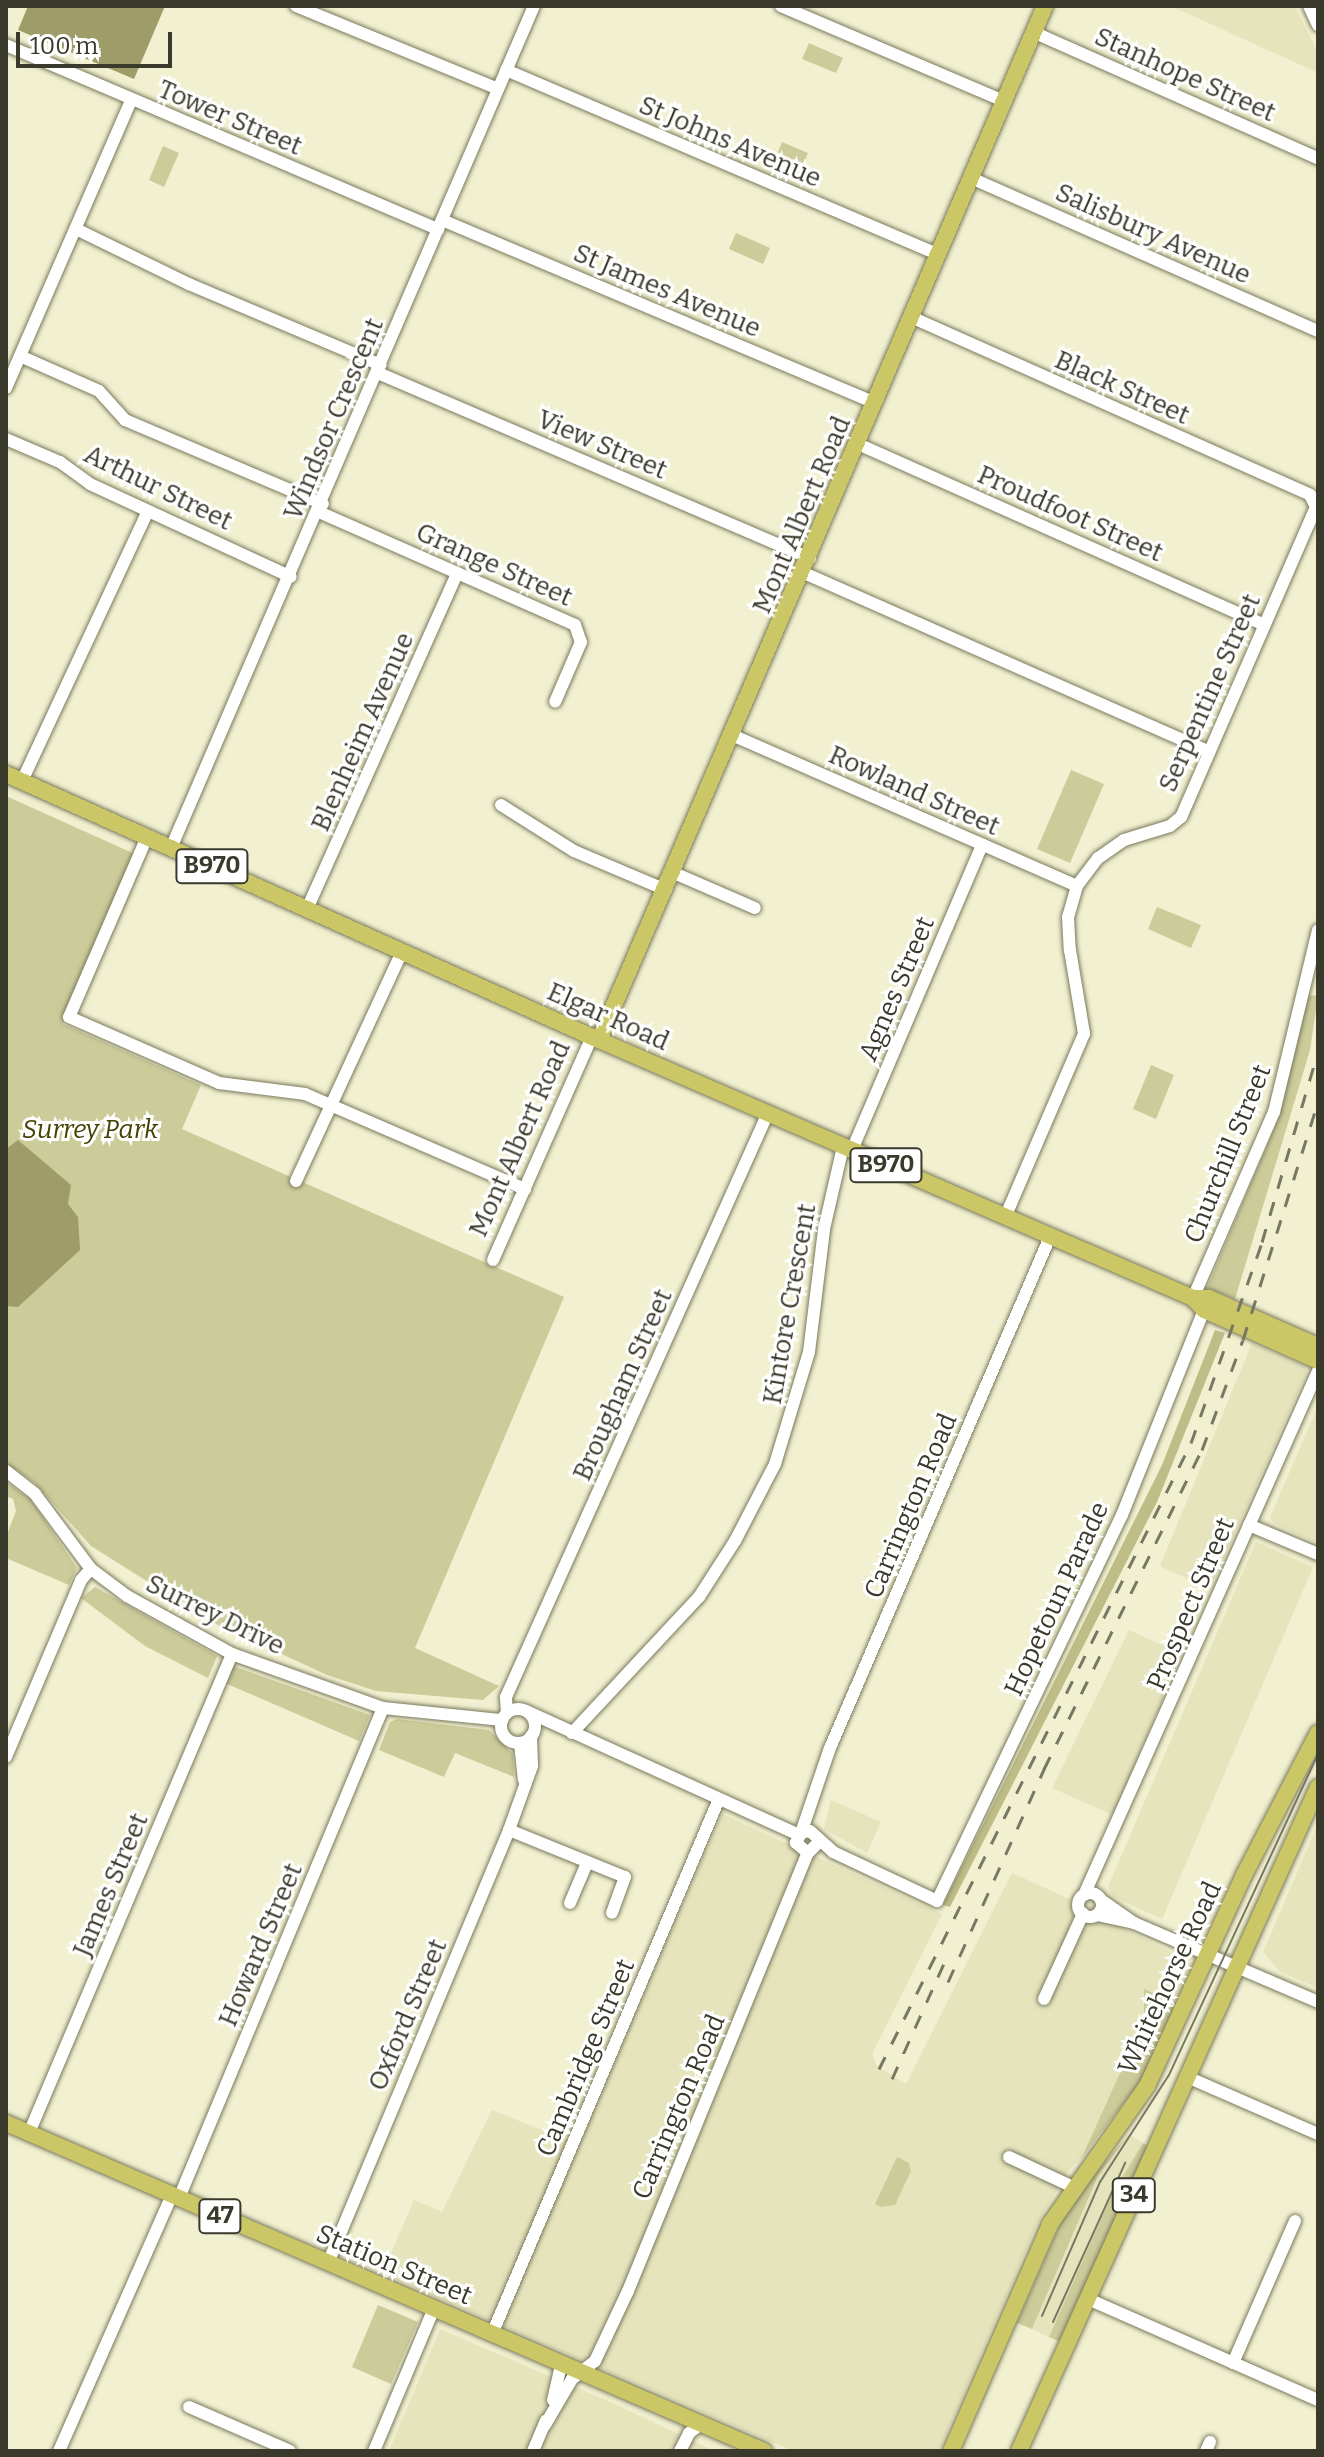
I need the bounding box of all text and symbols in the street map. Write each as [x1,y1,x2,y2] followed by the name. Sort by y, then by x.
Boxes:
[20,16,176,66] scale bar
[1090,21,1280,129] street label: Stanhope Street
[30,32,98,60] text: 100 m
[153,74,307,162] street label: Tower Street
[634,90,826,194] street label: St Johns Avenue
[1051,177,1255,291] street label: Salisbury Avenue
[569,238,765,344] street label: St James Avenue
[278,314,390,524] street label: Windsor Crescent
[1050,344,1194,432] street label: Black Street
[533,404,671,486] street label: View Street
[746,412,858,618] street label: Mont Albert Road
[79,439,237,537] street label: Arthur Street
[973,459,1167,569] street label: Proudfoot Street
[411,517,577,613] street label: Grange Street
[1152,589,1268,797] street label: Serpentine Street
[305,628,421,836] street label: Blenheim Avenue
[824,739,1004,843] street label: Rowland Street
[174,846,250,886] road number: B970
[853,912,941,1066] street label: Agnes Street
[542,976,674,1058] street label: Elgar Road
[463,1036,577,1242] street label: Mont Albert Road
[1178,1060,1278,1248] street label: Churchill Street
[22,1114,158,1146] park label: Surrey Park
[848,1145,924,1185] road number: B970
[757,1201,823,1407] street label: Kintore Crescent
[567,1284,679,1486] street label: Brougham Street
[858,1409,964,1603] street label: Carrington Road
[998,1497,1116,1701] street label: Hopetoun Parade
[1141,1513,1241,1695] street label: Prospect Street
[141,1568,289,1662] street label: Surrey Drive
[67,1809,155,1961] street label: James Street
[213,1859,309,2031] street label: Howard Street
[1112,1877,1228,2079] street label: Whitehorse Road
[362,1935,454,2095] street label: Oxford Street
[530,1954,642,2162] street label: Cambridge Street
[626,2010,732,2204] street label: Carrington Road
[1110,2175,1158,2215] road number: 34
[198,2196,242,2236] road number: 47
[312,2218,476,2312] street label: Station Street

